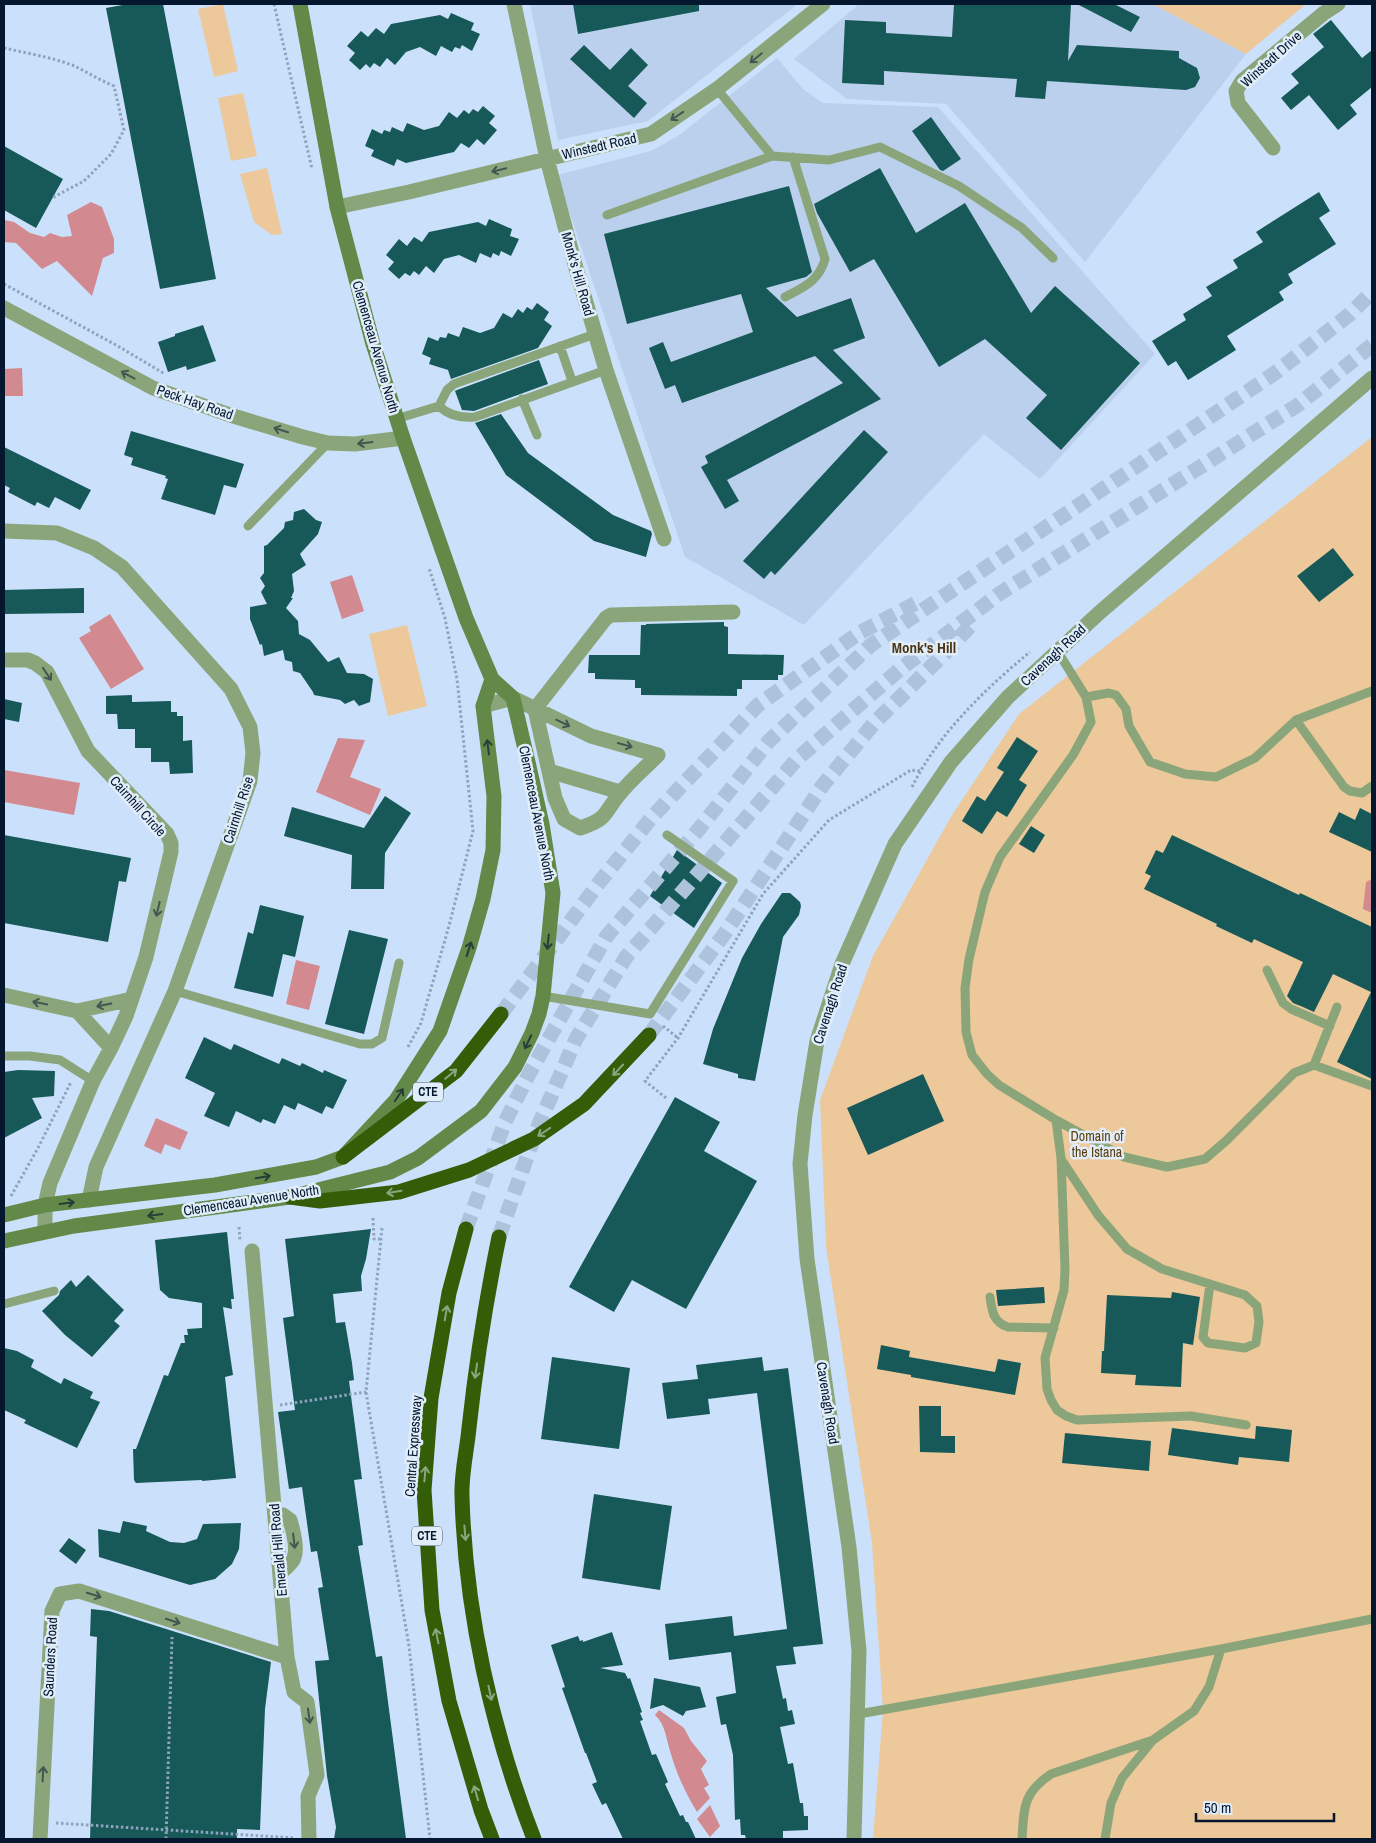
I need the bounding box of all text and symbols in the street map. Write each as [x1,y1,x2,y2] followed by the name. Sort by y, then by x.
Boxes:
[1237,27,1305,91] street label: Winstedt Drive
[749,52,762,63] one-way arrow
[670,111,684,121] one-way arrow
[560,129,638,163] street label: Winstedt Road
[492,166,508,175] one-way arrow
[557,230,599,318] street label: Monk's Hill Road
[348,279,404,415] street label: Clemenceau Avenue North
[121,370,136,380] one-way arrow
[154,381,236,423] street label: Peck Hay Road
[273,425,289,435] one-way arrow
[358,438,374,448] one-way arrow
[1017,620,1089,690] street label: Cavenagh Road
[892,637,956,658] district label: Monk's Hill
[42,667,52,681] one-way arrow
[555,719,570,728] one-way arrow
[483,740,493,756] one-way arrow
[616,741,632,751] one-way arrow
[515,744,559,882] street label: Clemenceau Avenue North
[106,772,170,840] street label: Cairnhill Circle
[219,774,257,846] street label: Cairnhill Rise
[153,900,162,916] one-way arrow
[543,934,553,950] one-way arrow
[464,942,474,958] one-way arrow
[809,962,851,1046] street label: Cavenagh Road
[33,998,49,1007] one-way arrow
[97,1000,113,1010] one-way arrow
[523,1034,532,1049] one-way arrow
[612,1064,624,1077] one-way arrow
[444,1068,457,1079] one-way arrow
[413,1082,443,1102] road number: CTE
[394,1088,405,1102] one-way arrow
[537,1127,551,1137] one-way arrow
[1071,1127,1124,1161] park label: Domain of the Istana
[254,1171,270,1181] one-way arrow
[182,1180,320,1220] street label: Clemenceau Avenue North
[386,1187,402,1197] one-way arrow
[58,1198,74,1208] one-way arrow
[147,1210,163,1220] one-way arrow
[441,1305,451,1321] one-way arrow
[813,1361,843,1445] street label: Cavenagh Road
[471,1363,481,1379] one-way arrow
[400,1394,426,1498] street label: Central Expressway
[421,1466,430,1482] one-way arrow
[265,1503,291,1597] street label: Emerald Hill Road
[460,1524,469,1540] one-way arrow
[412,1526,442,1545] road number: CTE
[289,1533,299,1549] one-way arrow
[85,1591,101,1601] one-way arrow
[39,1617,61,1697] street label: Saunders Road
[165,1617,180,1626] one-way arrow
[431,1628,441,1644] one-way arrow
[486,1684,495,1700] one-way arrow
[304,1708,314,1724] one-way arrow
[39,1766,48,1782] one-way arrow
[471,1785,481,1801] one-way arrow
[1196,1790,1334,1822] scale bar
[1204,1797,1231,1818] text: 50 m

